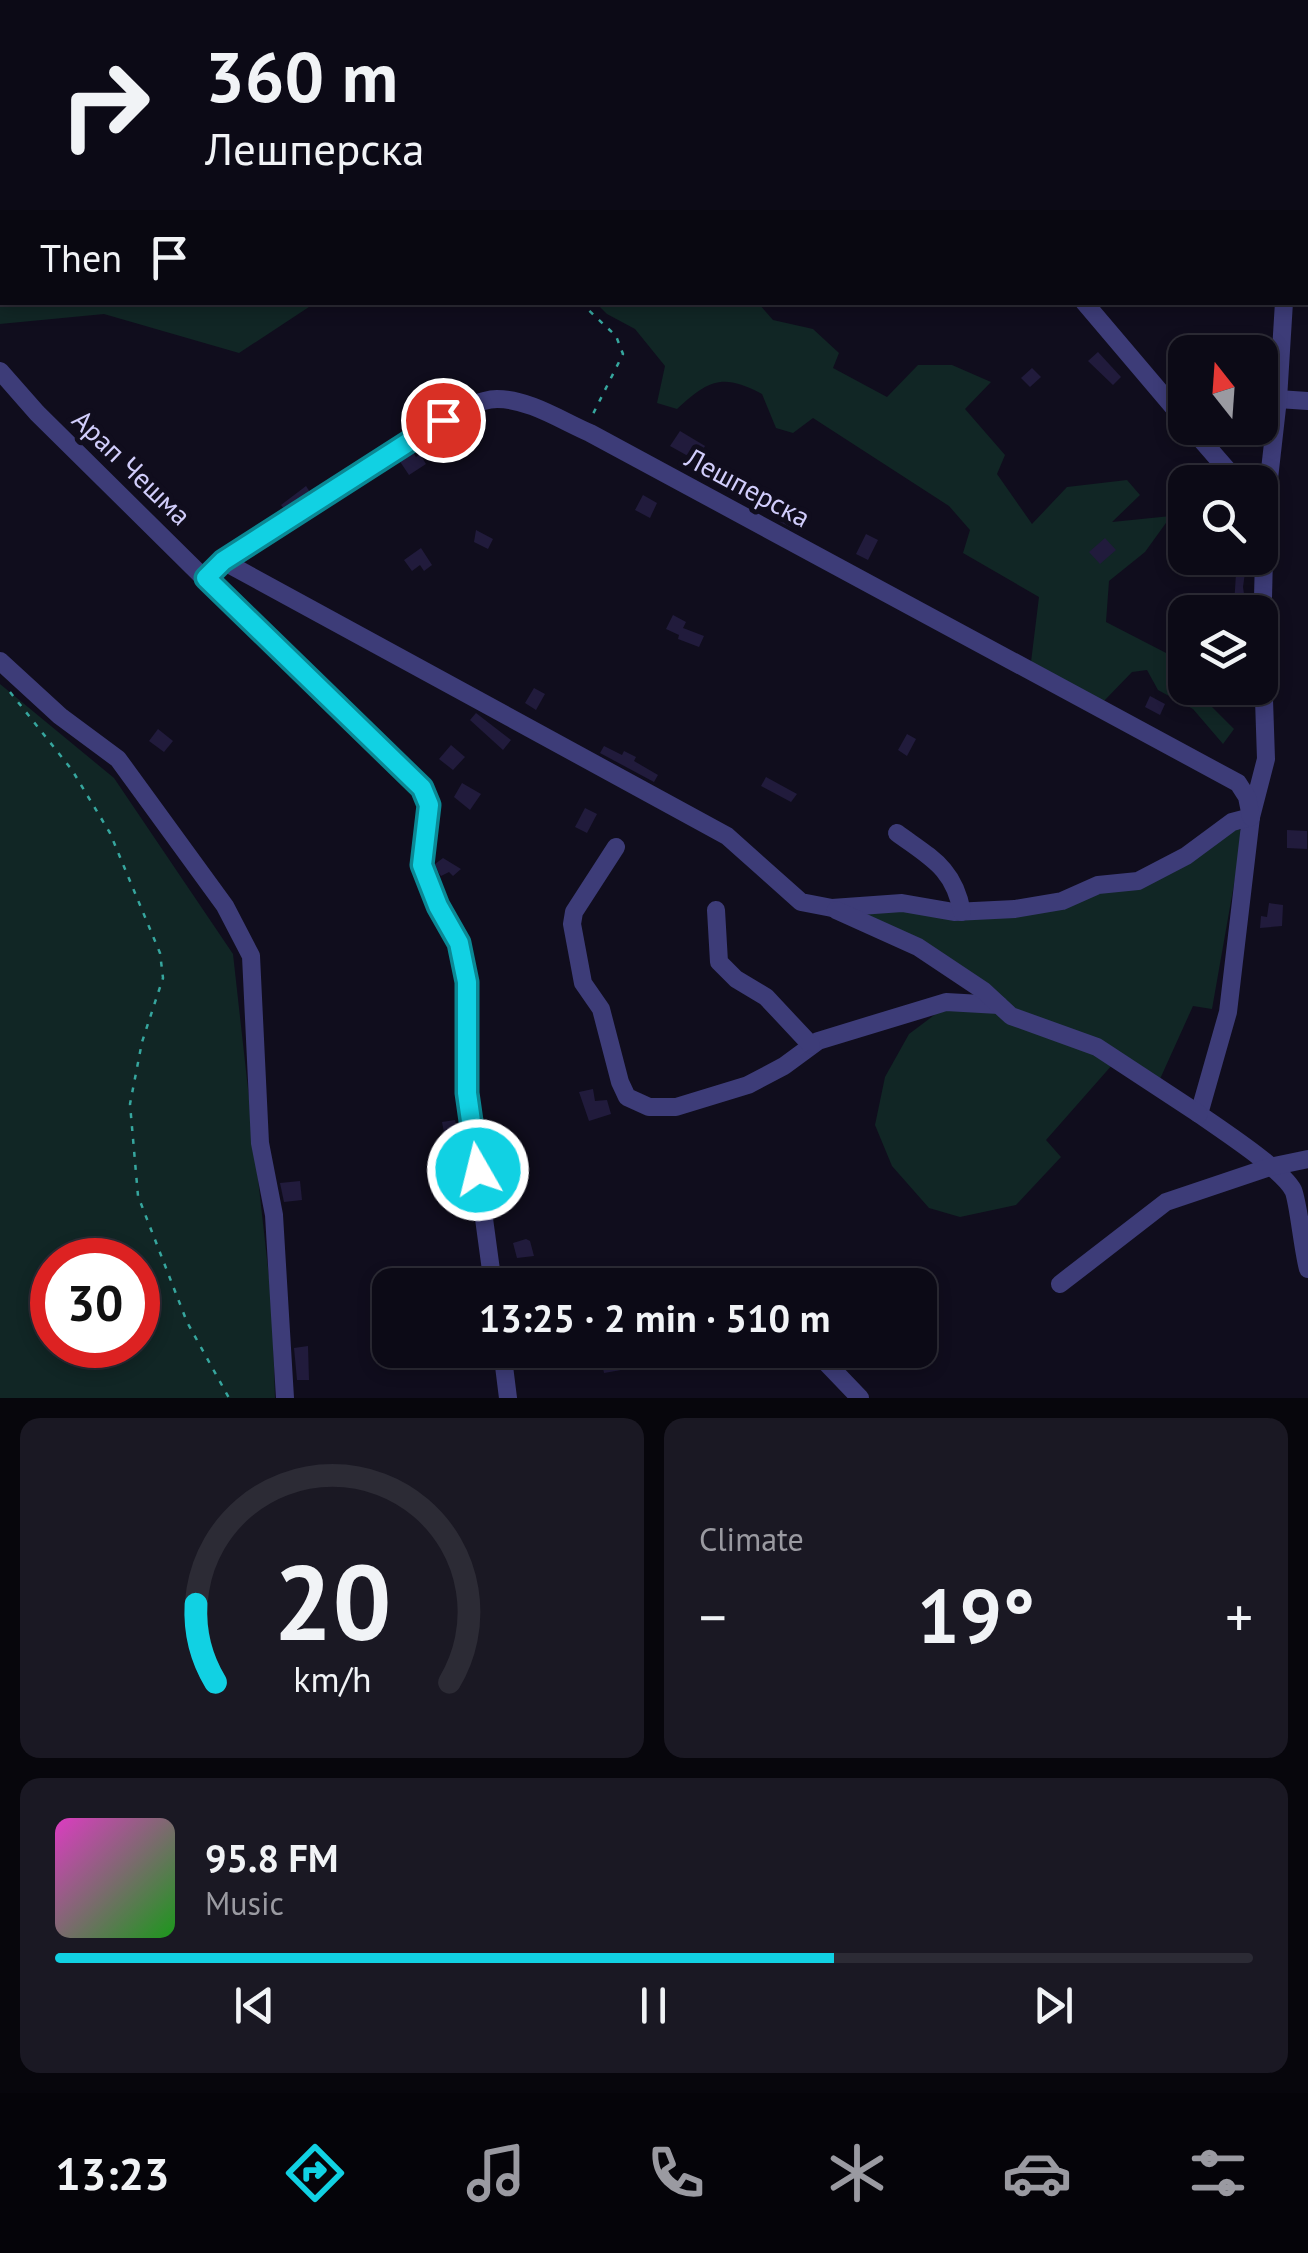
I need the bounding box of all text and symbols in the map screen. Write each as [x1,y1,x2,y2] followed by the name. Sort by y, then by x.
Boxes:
[205,31,398,121] text: 360 m
[40,40,170,170] icon: right
[205,119,424,177] text: Лешперска
[142,230,197,285] icon: arrive
[40,233,122,282] text: Then
[1168,335,1278,445] north arrow
[1168,335,1278,705] map controls
[401,378,486,463] pin
[416,393,471,448] icon: arrive
[65,401,199,533] street label: Арап Чешма
[678,438,817,535] street label: Лешперска
[1168,465,1278,575] button: search
[1168,595,1278,705] button: layers
[426,1118,530,1222] position arrow
[30,1238,160,1368] speed limit sign: 30
[479,1293,830,1342] text: 13:25 · 2 min · 510 m
[699,1518,804,1560] text: Climate
[273,1534,391,1669] text: 20
[917,1567,1035,1664] text: 19°
[699,1581,727,1652] text: −
[1225,1581,1253,1652] text: +
[293,1656,371,1702] text: km/h
[205,1833,338,1882] text: 95.8 FM
[205,1882,284,1924] text: Music
[227,1978,282,2033] icon: previous
[626,1978,681,2033] icon: pause
[1026,1978,1081,2033] icon: next
[280,2138,350,2208] icon: directions
[461,2138,531,2208] icon: music
[641,2138,711,2208] icon: phone
[822,2138,892,2208] icon: climate
[1002,2138,1072,2208] icon: car
[1183,2138,1253,2208] icon: filters
[55,2144,169,2202] text: 13:23

